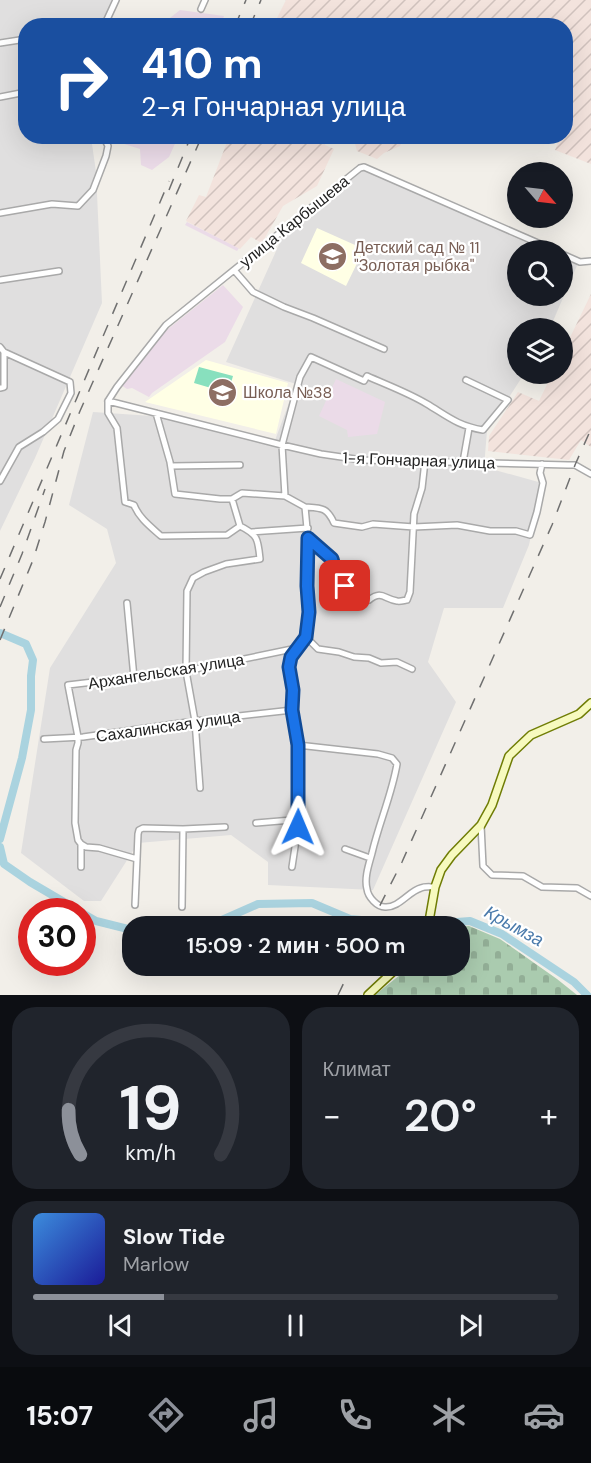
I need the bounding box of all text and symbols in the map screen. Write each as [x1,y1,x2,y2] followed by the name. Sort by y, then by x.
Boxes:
[141,36,263,91] text: 410 m
[42,42,120,120] icon: right
[141,89,406,124] text: 2-я Гончарная улица
[507,162,573,228] north arrow
[507,162,573,384] map controls
[235,171,353,272] street label: улица Карбышева
[354,237,479,276] place label: Детский сад № 11 "Золотая рыбка"
[317,240,349,272] school or university icon: Детский сад № 11 "Золотая рыбка"
[507,240,573,306] button: search
[507,318,573,384] button: layers
[206,376,238,408] school or university icon: Школа №38
[243,382,332,403] place label: Школа №38
[342,447,496,474] street label: 1-я Гончарная улица
[319,560,370,611] pin
[328,569,361,602] icon: arrive
[87,649,246,694] street label: Архангельская улица
[95,706,242,747] street label: Сахалинская улица
[266,795,330,859] position arrow
[18,898,96,976] speed limit sign: 30
[480,900,548,952] water label: Крымза
[187,931,405,960] text: 15:09 · 2 мин · 500 m
[323,1056,391,1082] text: Климат
[120,1067,182,1148] text: 19
[404,1086,477,1145] text: 20°
[323,1094,341,1137] text: −
[540,1094,558,1137] text: +
[125,1139,176,1167] text: km/h
[123,1222,225,1251] text: Slow Tide
[123,1251,189,1277] text: Marlow
[104,1309,137,1342] icon: previous
[279,1309,312,1342] icon: pause
[454,1309,487,1342] icon: next
[145,1394,187,1436] icon: directions
[240,1394,282,1436] icon: music
[334,1394,376,1436] icon: phone
[428,1394,470,1436] icon: climate
[523,1394,565,1436] icon: car
[26,1398,93,1433] text: 15:07

